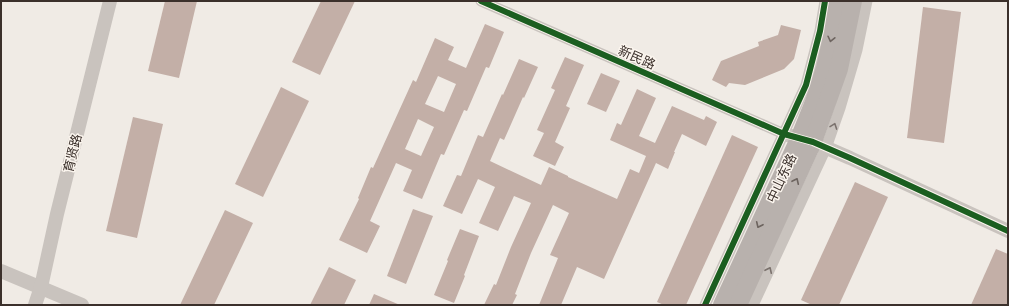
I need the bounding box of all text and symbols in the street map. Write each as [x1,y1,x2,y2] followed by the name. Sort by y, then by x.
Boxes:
[828,36,836,43] one-way arrow
[616,42,658,72] street label: 新民路
[829,122,837,129] one-way arrow
[60,132,84,174] street label: 育贤路
[763,151,799,205] street label: 中山东路
[791,177,799,184] one-way arrow
[756,221,764,229] one-way arrow
[764,266,772,274] one-way arrow

